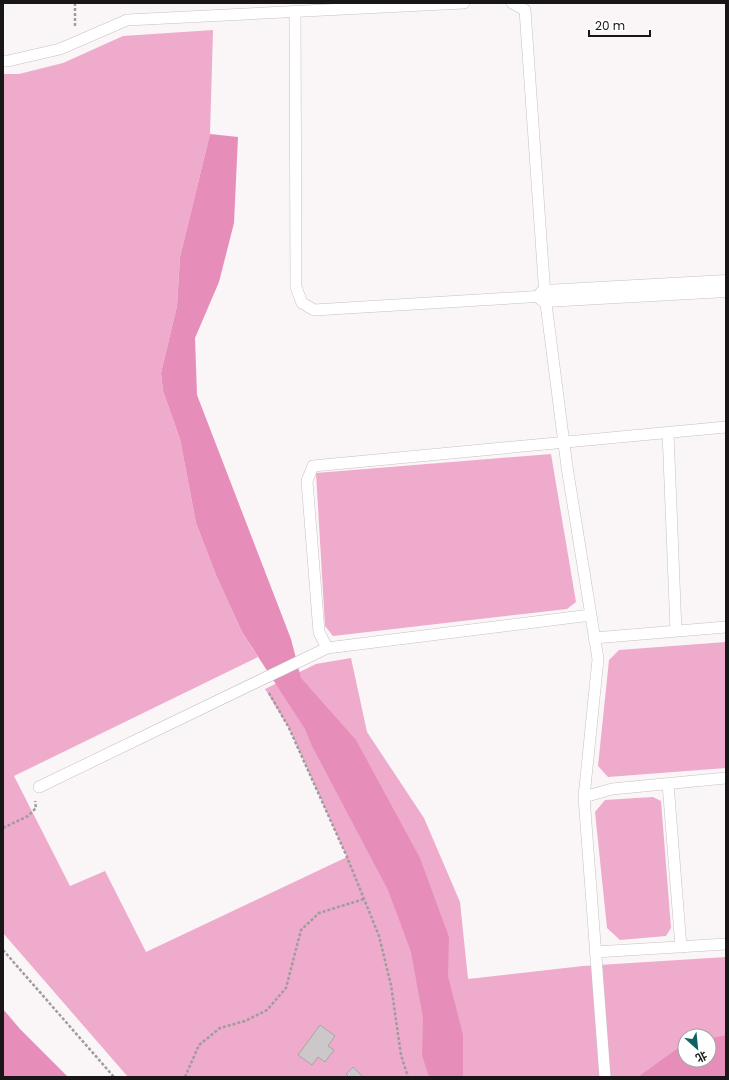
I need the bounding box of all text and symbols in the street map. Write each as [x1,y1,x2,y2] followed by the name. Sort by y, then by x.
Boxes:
[589,12,650,38] scale bar
[595,17,625,34] text: 20 m
[677,1028,717,1068] north arrow
[693,1047,710,1067] text: 北

